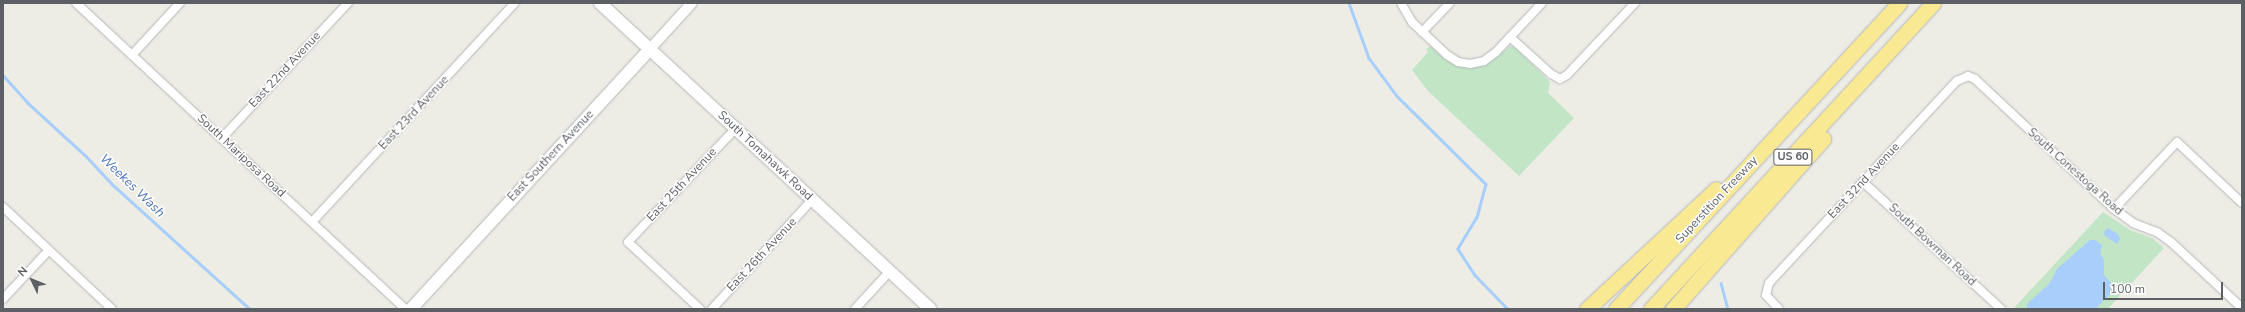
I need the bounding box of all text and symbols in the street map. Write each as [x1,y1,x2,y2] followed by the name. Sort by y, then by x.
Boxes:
[246,29,324,111] street label: East 22nd Avenue
[376,73,452,153] street label: East 23rd Avenue
[505,107,597,205] street label: East Southern Avenue
[714,108,816,204] street label: South Tomahawk Road
[194,111,288,201] street label: South Mariposa Road
[2024,125,2126,219] street label: South Conestoga Road
[1825,140,1903,222] street label: East 32nd Avenue
[644,145,720,225] street label: East 25th Avenue
[1773,148,1813,166] road number: US 60
[96,151,168,221] water label: Weekes Wash
[1673,153,1761,247] street label: Superstition Freeway
[1885,201,1979,289] street label: South Bowman Road
[724,215,800,295] street label: East 26th Avenue
[12,260,52,300] north arrow
[15,263,31,280] text: N
[2105,274,2225,300] scale bar
[2110,281,2145,297] text: 100 m

